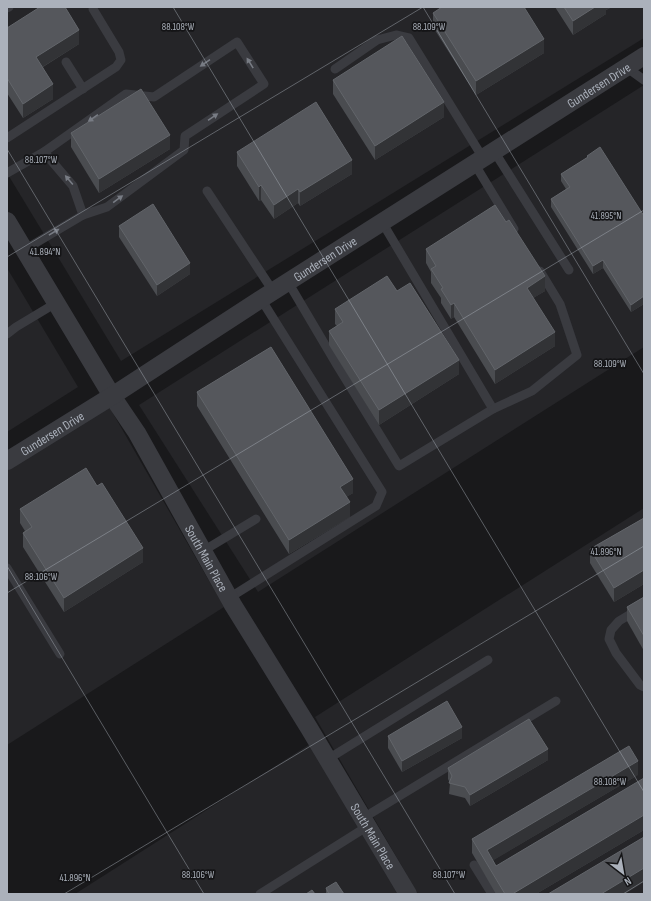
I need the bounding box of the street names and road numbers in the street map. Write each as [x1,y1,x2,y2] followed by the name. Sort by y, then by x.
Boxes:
[564,60,634,112] street label: Gundersen Drive
[291,233,360,285] street label: Gundersen Drive
[18,408,87,460] street label: Gundersen Drive
[181,522,231,595] street label: South Main Place
[347,801,398,872] street label: South Main Place

